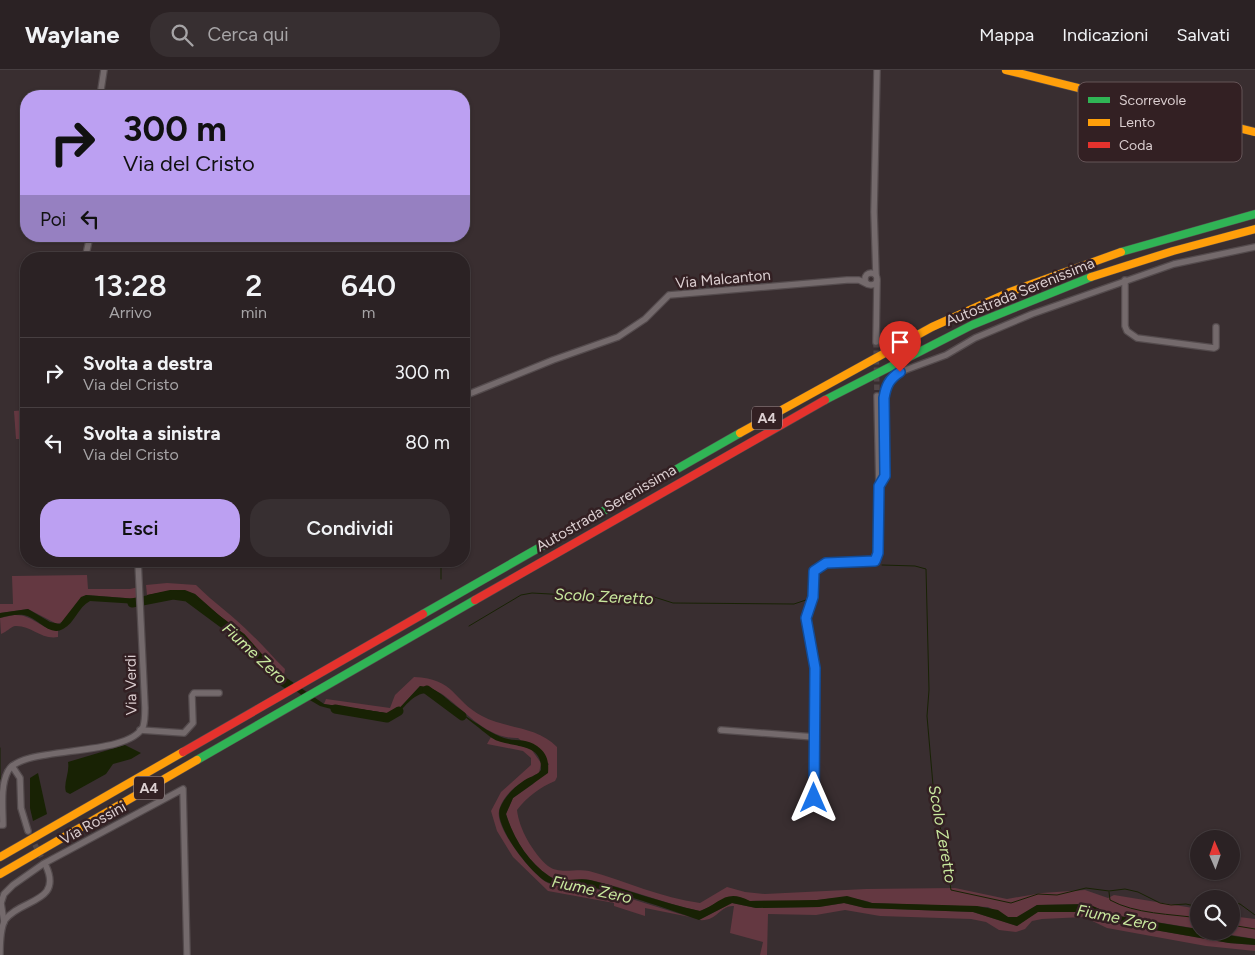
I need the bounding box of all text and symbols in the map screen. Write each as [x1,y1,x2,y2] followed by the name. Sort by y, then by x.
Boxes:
[150,12,500,57] search box
[25,20,120,49] text: Waylane
[168,21,196,49] icon: search
[208,23,289,46] text: Cerca qui
[979,24,1034,46] text: Mappa
[1062,24,1148,46] text: Indicazioni
[1176,24,1230,46] text: Salvati
[1078,82,1242,162] legend
[1119,92,1187,109] text: Scorrevole
[123,108,227,150] text: 300 m
[40,110,105,175] icon: right
[1119,114,1155,131] text: Lento
[1119,137,1153,154] text: Coda
[123,150,255,177] text: Via del Cristo
[76,205,104,233] icon: left
[40,208,66,231] text: Poi
[943,254,1097,330] street label: Autostrada Serenissima
[675,266,771,292] street label: Via Malcanton
[94,267,167,304] text: 13:28
[245,267,262,304] text: 2
[341,267,396,304] text: 640
[109,303,152,322] text: Arrivo
[241,303,267,322] text: min
[362,303,375,322] text: m
[879,321,921,372] pin
[886,328,914,356] icon: arrive
[83,352,213,375] text: Svolta a destra
[40,359,68,387] icon: right
[394,361,450,384] text: 300 m
[83,375,179,394] text: Via del Cristo
[752,406,782,429] road number: A4
[83,422,221,445] text: Svolta a sinistra
[40,429,68,457] icon: left
[405,431,450,454] text: 80 m
[83,445,179,464] text: Via del Cristo
[533,461,679,555] street label: Autostrada Serenissima
[40,499,240,557] button: Esci
[250,499,450,557] button: Condividi
[554,584,654,609] water label: Scolo Zeretto
[218,619,291,688] water label: Fiume Zero
[121,655,141,715] street label: Via Verdi
[787,771,839,823] position arrow
[134,776,164,800] road number: A4
[925,783,960,885] water label: Scolo Zeretto
[57,798,129,848] street label: Via Rossini
[1190,830,1240,880] north arrow
[1190,830,1240,940] map controls
[550,872,634,907] water label: Fiume Zero
[1190,890,1240,940] button: search
[1075,900,1159,935] water label: Fiume Zero

